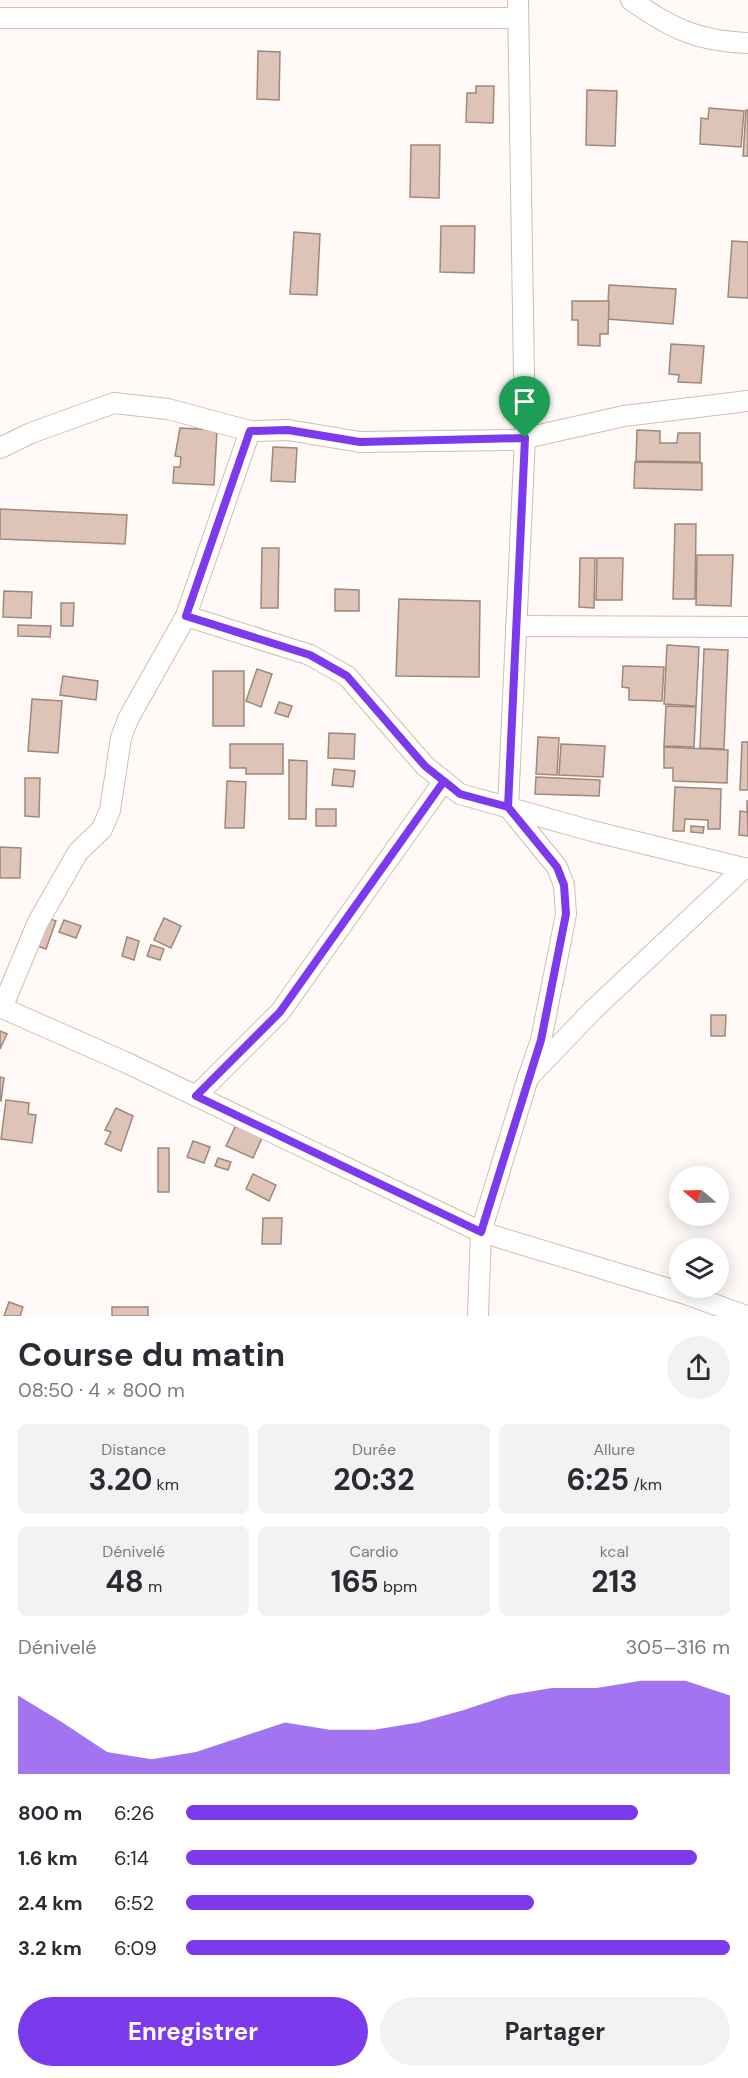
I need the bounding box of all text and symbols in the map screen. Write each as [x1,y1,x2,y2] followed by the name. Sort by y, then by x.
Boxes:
[499,376,550,438] pin
[508,385,541,418] icon: arrive
[669,1166,729,1226] north arrow
[669,1166,729,1298] map controls
[669,1238,729,1298] button: layers
[18,1333,285,1376] text: Course du matin
[667,1336,730,1399] button: share
[18,1377,185,1403] text: 08:50 · 4 × 800 m
[101,1439,166,1460] text: Distance
[352,1439,396,1460] text: Durée
[594,1439,635,1460] text: Allure
[88,1460,152,1499] text: 3.20
[333,1460,415,1499] text: 20:32
[567,1460,629,1499] text: 6:25
[152,1474,179,1495] text: km
[629,1474,662,1495] text: /km
[102,1541,165,1562] text: Dénivelé
[349,1541,399,1562] text: Cardio
[600,1541,629,1562] text: kcal
[105,1562,144,1601] text: 48
[331,1562,379,1601] text: 165
[591,1562,637,1601] text: 213
[144,1576,162,1597] text: m
[379,1576,417,1597] text: bpm
[18,1634,97,1660] text: Dénivelé
[626,1634,730,1660] text: 305–316 m
[18,1800,82,1826] text: 800 m
[114,1800,155,1826] text: 6:26
[18,1845,77,1871] text: 1.6 km
[114,1845,149,1871] text: 6:14
[18,1890,83,1916] text: 2.4 km
[114,1890,154,1916] text: 6:52
[18,1935,82,1961] text: 3.2 km
[114,1935,157,1961] text: 6:09
[18,1997,368,2066] button: Enregistrer
[380,1997,730,2066] button: Partager

